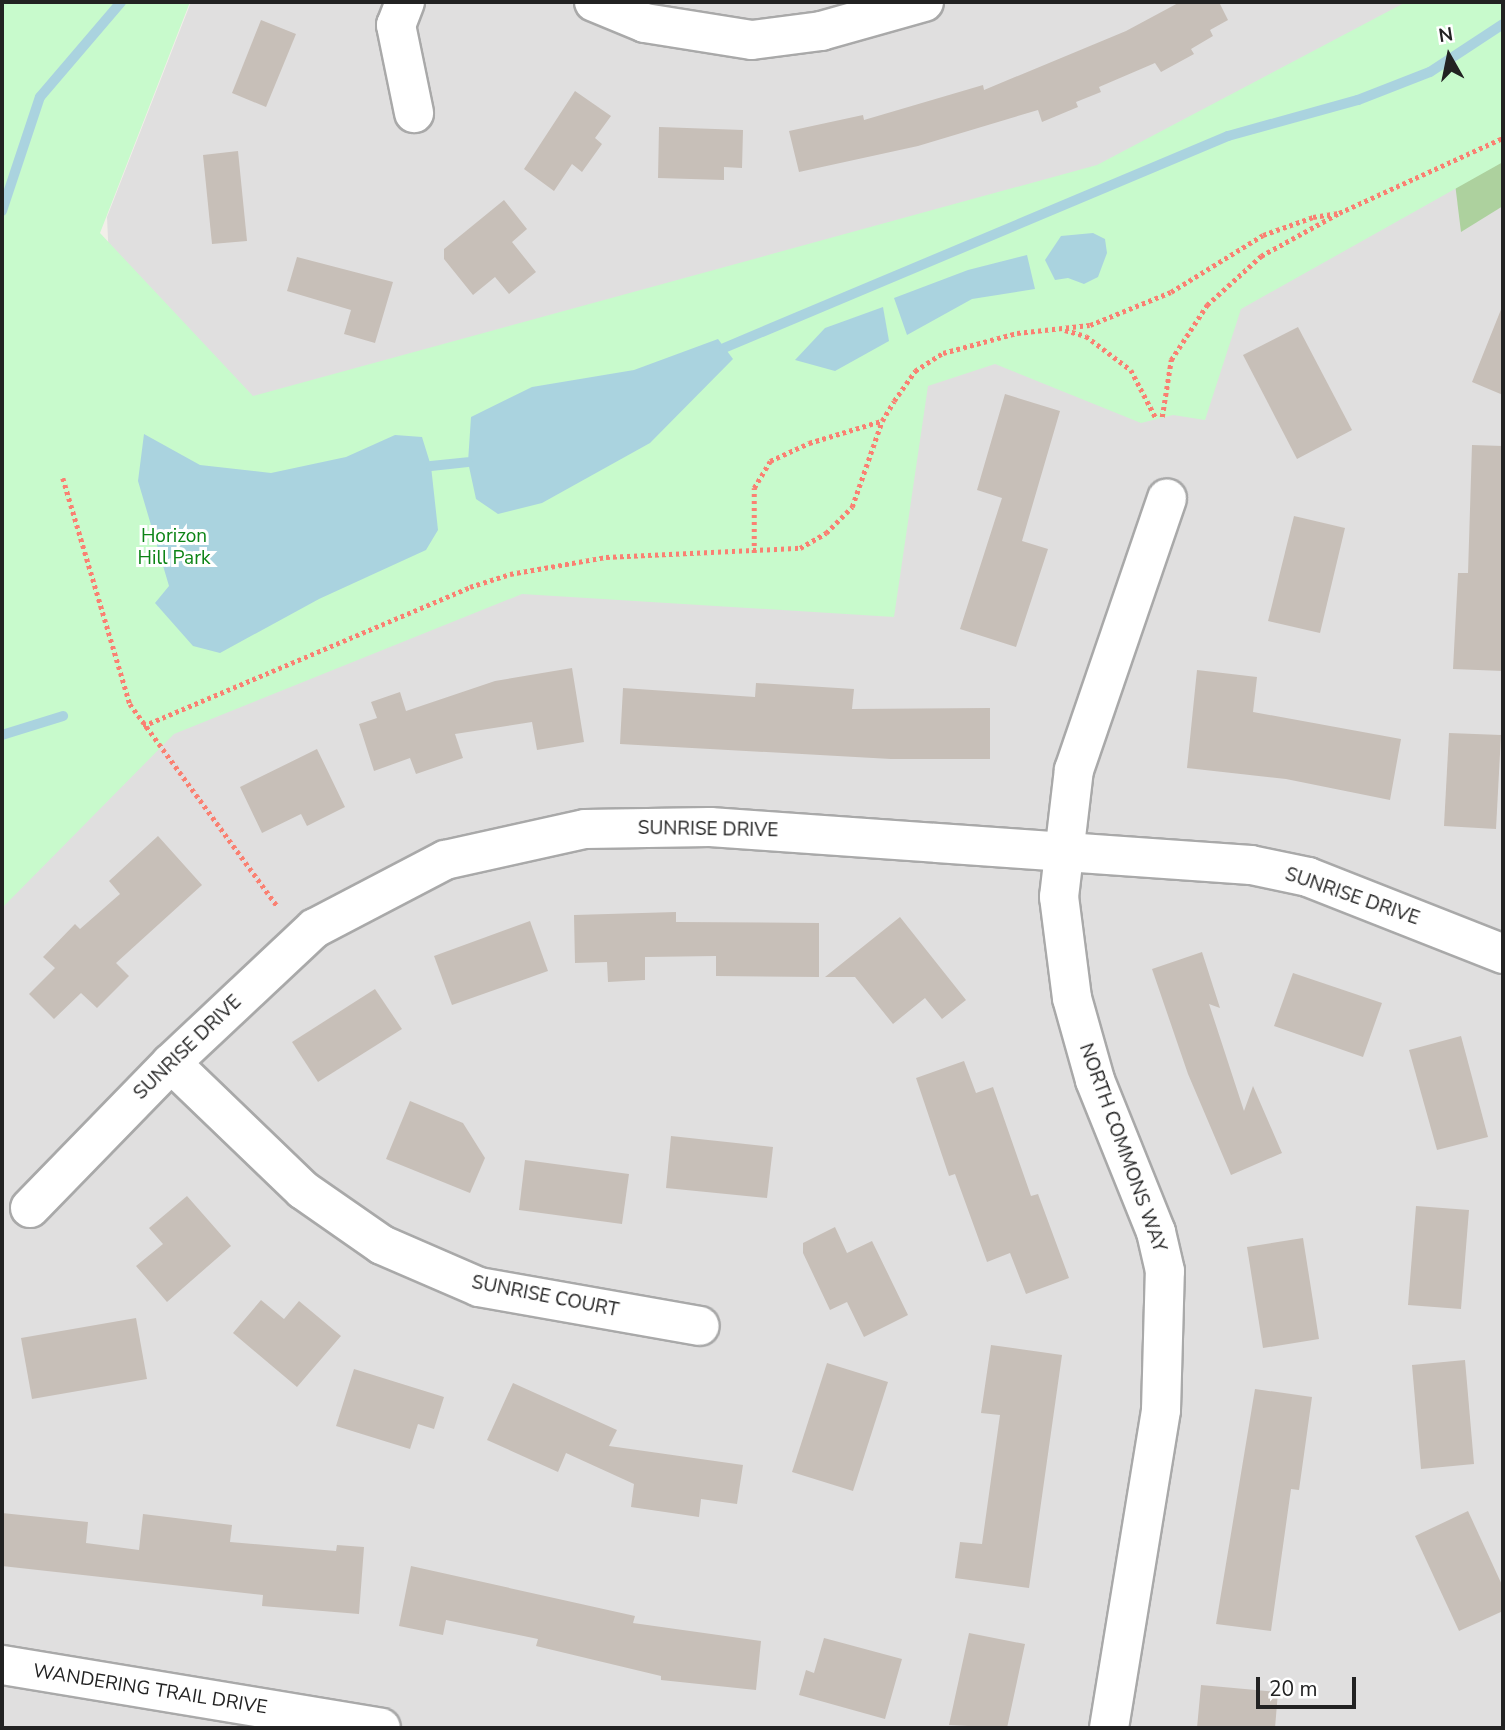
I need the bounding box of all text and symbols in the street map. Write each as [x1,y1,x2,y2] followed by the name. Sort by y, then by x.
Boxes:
[1414,21,1484,91] north arrow
[1437,21,1455,49] text: N
[138,526,210,570] park label: Horizon Hill Park
[637,817,779,843] street label: SUNRISE DRIVE
[1282,863,1422,931] street label: SUNRISE DRIVE
[129,991,247,1105] street label: SUNRISE DRIVE
[1074,1041,1170,1255] street label: NORTH COMMONS WAY
[470,1272,620,1322] street label: SUNRISE COURT
[31,1660,269,1720] street label: WANDERING TRAIL DRIVE
[1260,1664,1360,1708] scale bar
[1269,1675,1318,1703] text: 20 m

